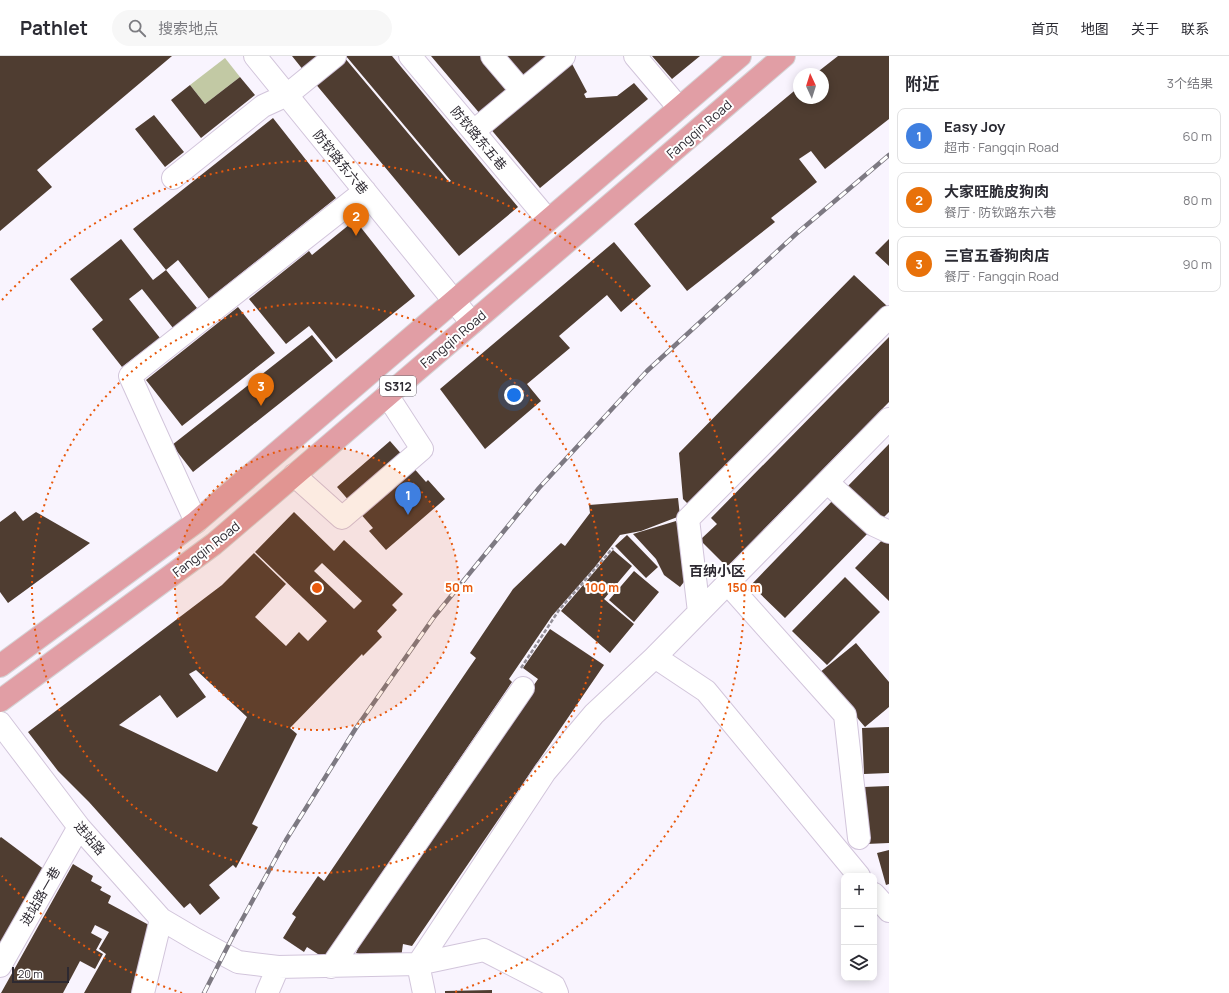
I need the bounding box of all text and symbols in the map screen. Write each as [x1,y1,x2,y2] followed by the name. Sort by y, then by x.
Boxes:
[112,10,392,46] search box
[20,15,88,41] text: Pathlet
[126,17,148,39] icon: search
[158,18,218,39] text: 搜索地点
[1031,19,1059,38] text: 首页
[1081,19,1109,38] text: 地图
[1131,19,1159,38] text: 关于
[1181,19,1209,38] text: 联系
[793,68,829,104] north arrow
[905,72,939,95] text: 附近
[1167,74,1213,92] text: 3个结果
[663,96,735,162] street label: Fangqin Road
[447,102,511,174] street label: 防钦路东五巷
[944,116,1006,137] text: Easy Joy
[309,126,373,198] street label: 防钦路东六巷
[916,127,922,145] text: 1
[1182,127,1212,145] text: 60 m
[944,138,1059,156] text: 超市 · Fangqin Road
[944,181,1049,202] text: 大家旺脆皮狗肉
[915,191,923,209] text: 2
[1183,191,1212,209] text: 80 m
[343,203,369,236] pin: 2
[944,203,1056,221] text: 餐厅 · 防钦路东六巷
[944,245,1049,266] text: 三官五香狗肉店
[915,255,923,273] text: 3
[1182,255,1212,273] text: 90 m
[944,267,1059,285] text: 餐厅 · Fangqin Road
[416,306,490,372] street label: Fangqin Road
[248,373,274,406] pin: 3
[380,376,416,396] road number: S312
[504,385,524,405] your location
[395,482,421,515] pin: 1
[169,517,243,581] street label: Fangqin Road
[689,561,745,580] district label: 百纳小区
[445,579,473,596] text: 50 m
[585,579,619,596] text: 100 m
[727,579,761,596] text: 150 m
[310,581,324,595] centre of rings
[70,817,110,859] street label: 进站路
[16,863,64,929] street label: 进站路一巷
[841,873,877,981] map controls
[841,873,877,909] button: +
[841,909,877,945] button: −
[841,945,877,981] button: layers
[12,965,69,984] scale bar
[18,966,43,981] text: 20 m

